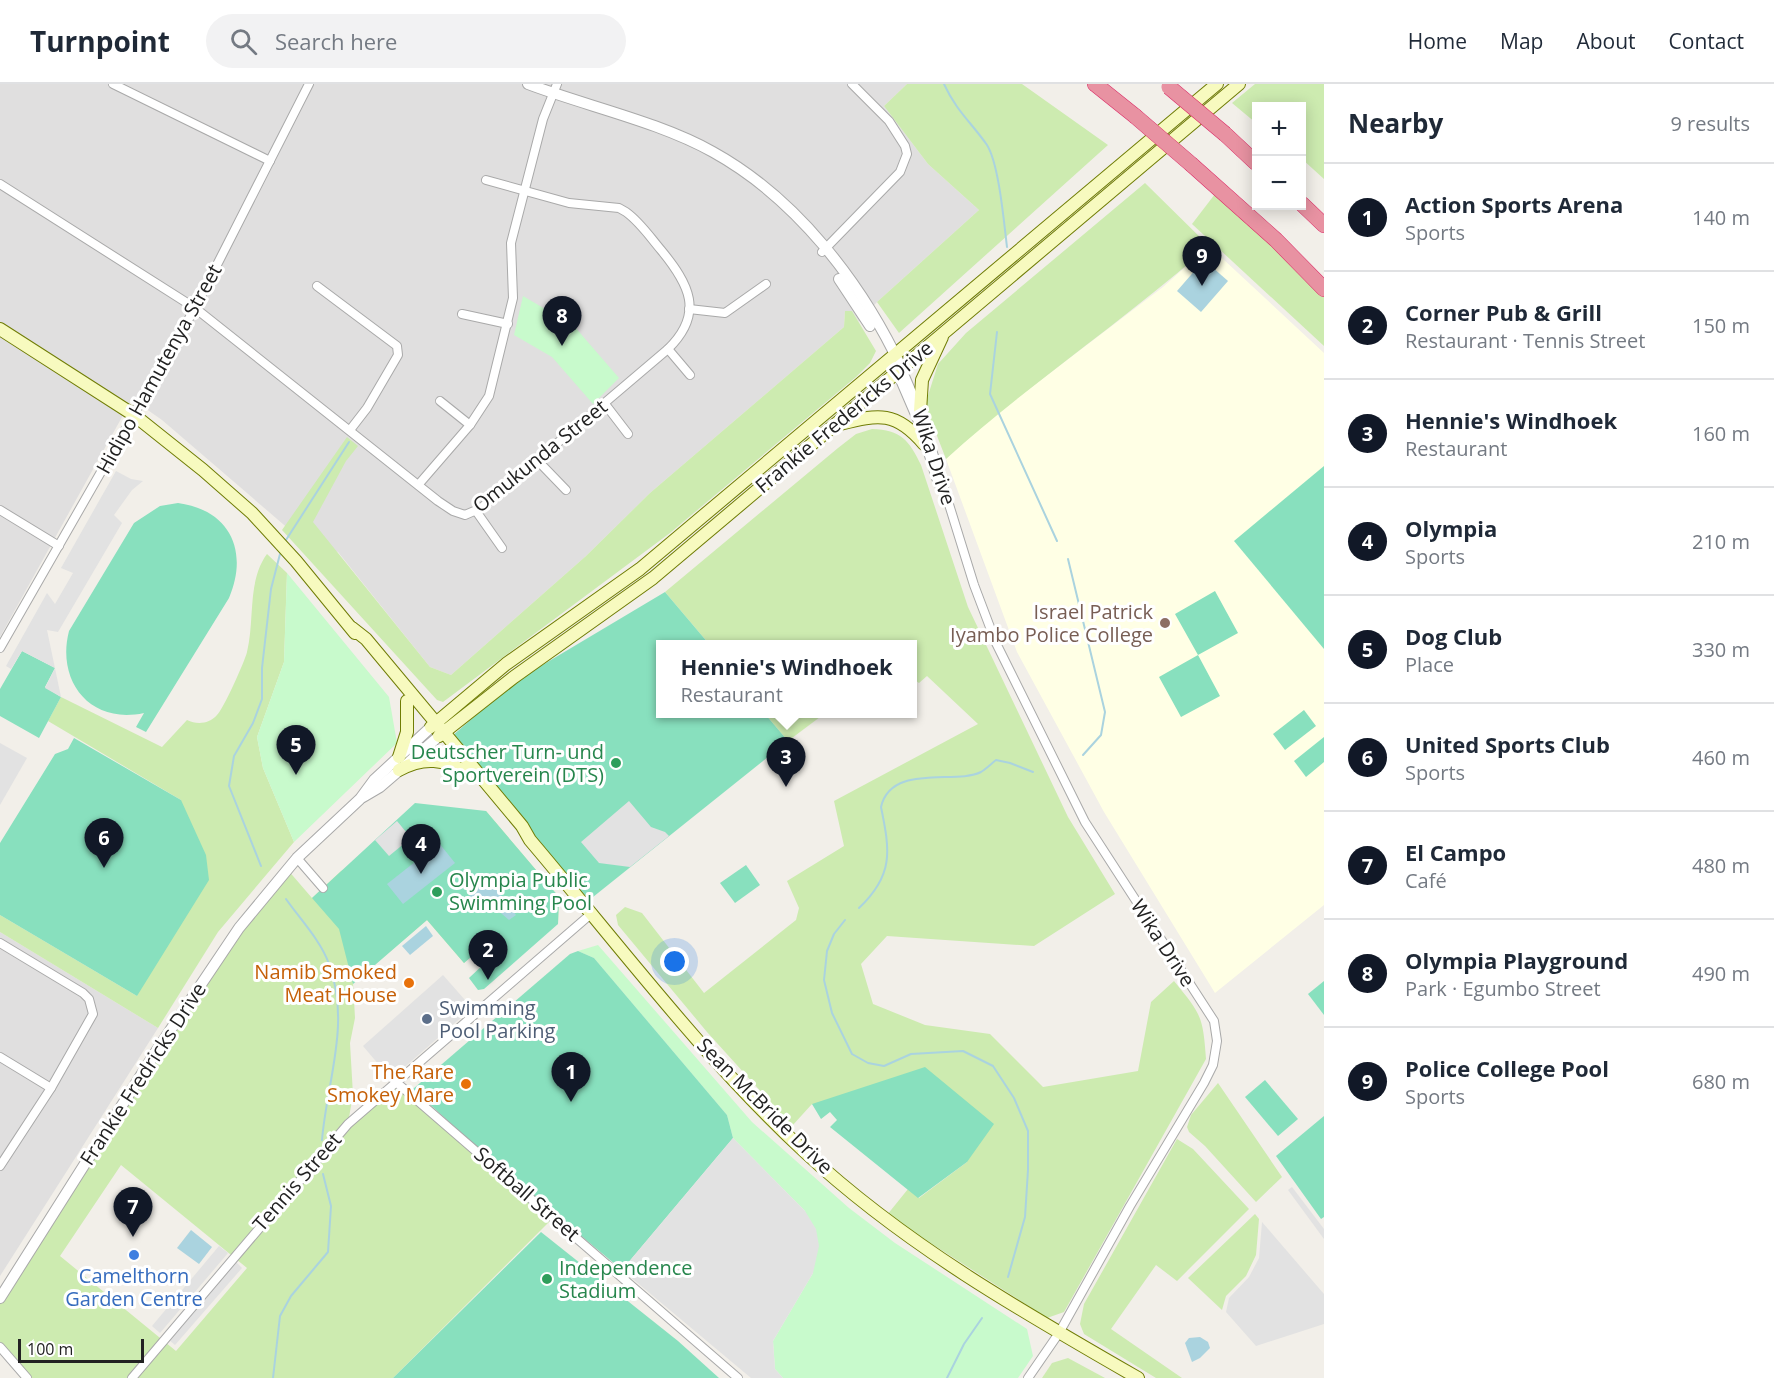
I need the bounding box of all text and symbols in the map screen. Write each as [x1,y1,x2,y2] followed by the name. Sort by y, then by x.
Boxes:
[206,14,626,68] search box
[30,22,170,60] text: Turnpoint
[227,25,260,58] icon: search
[275,26,397,56] text: Search here
[1408,27,1467,55] text: Home
[1500,27,1543,55] text: Map
[1576,27,1636,55] text: About
[1669,27,1744,55] text: Contact
[1252,102,1306,210] map controls
[1252,102,1306,156] button: +
[1348,105,1443,141] text: Nearby
[1670,110,1750,137] text: 9 results
[1252,156,1306,210] button: −
[1405,189,1623,219] text: Action Sports Arena
[1362,204,1373,231] text: 1
[1692,204,1750,231] text: 140 m
[1405,219,1465,246] text: Sports
[1182,236,1222,286] pin: 9
[90,259,228,479] street label: Hidipo Hamutenya Street
[542,296,582,346] pin: 8
[1405,297,1602,327] text: Corner Pub & Grill
[1362,312,1373,339] text: 2
[1692,312,1750,339] text: 150 m
[1405,327,1645,354] text: Restaurant · Tennis Street
[749,334,938,499] street label: Frankie Fredericks Drive
[467,393,613,518] street label: Omukunda Street
[906,405,963,508] street label: Wika Drive
[1405,405,1617,435] text: Hennie's Windhoek
[1362,420,1373,447] text: 3
[1692,420,1750,447] text: 160 m
[1405,435,1507,462] text: Restaurant
[1405,513,1497,543] text: Olympia
[1362,528,1373,555] text: 4
[1692,528,1750,555] text: 210 m
[1405,543,1465,570] text: Sports
[950,598,1153,648] place label: Israel Patrick Iyambo Police College
[1158,616,1172,630] marker: Israel Patrick Iyambo Police College
[1405,621,1502,651] text: Dog Club
[1362,636,1373,663] text: 5
[1692,636,1750,663] text: 330 m
[656,640,917,718] popup
[680,651,893,681] text: Hennie's Windhoek
[1405,651,1454,678] text: Place
[680,681,783,708] text: Restaurant
[276,726,316,775] pin: 5
[1405,729,1610,759] text: United Sports Club
[411,738,604,788] place label: Deutscher Turn- und Sportverein (DTS)
[766,738,806,787] pin: 3
[1362,744,1373,771] text: 6
[1692,744,1750,771] text: 460 m
[609,756,623,770] marker: Deutscher Turn- und Sportverein (DTS)
[1405,759,1465,786] text: Sports
[84,818,124,868] pin: 6
[402,824,440,874] pin: 4
[1405,837,1506,867] text: El Campo
[1362,852,1373,879] text: 7
[1692,852,1750,879] text: 480 m
[449,866,592,916] place label: Olympia Public Swimming Pool
[1405,867,1447,894] text: Café
[430,885,444,899] marker: Olympia Public Swimming Pool
[1125,894,1202,992] street label: Wika Drive
[468,930,508,980] pin: 2
[1405,945,1628,975] text: Olympia Playground
[660,947,689,976] your location
[254,958,397,1008] place label: Namib Smoked Meat House
[1362,960,1373,987] text: 8
[1692,960,1750,987] text: 490 m
[1405,975,1601,1002] text: Park · Egumbo Street
[402,976,416,990] marker: Namib Smoked Meat House
[73,977,212,1170] street label: Frankie Fredricks Drive
[439,994,555,1044] place label: Swimming Pool Parking
[420,1012,434,1026] marker: Swimming Pool Parking
[691,1032,839,1180] street label: Sean McBride Drive
[552,1052,590,1102] pin: 1
[1405,1053,1609,1083] text: Police College Pool
[327,1058,454,1108] place label: The Rare Smokey Mare
[1362,1068,1373,1095] text: 9
[1692,1068,1750,1095] text: 680 m
[459,1077,473,1091] marker: The Rare Smokey Mare
[1405,1083,1465,1110] text: Sports
[246,1127,347,1237] street label: Tennis Street
[469,1140,586,1247] street label: Softball Street
[114,1188,152,1237] pin: 7
[127,1248,141,1262] marker: Camelthorn Garden Centre
[559,1254,693,1304] place label: Independence Stadium
[65,1262,203,1312] place label: Camelthorn Garden Centre
[540,1272,554,1286] marker: Independence Stadium
[18,1336,144,1364] scale bar
[27,1338,73,1360] text: 100 m

